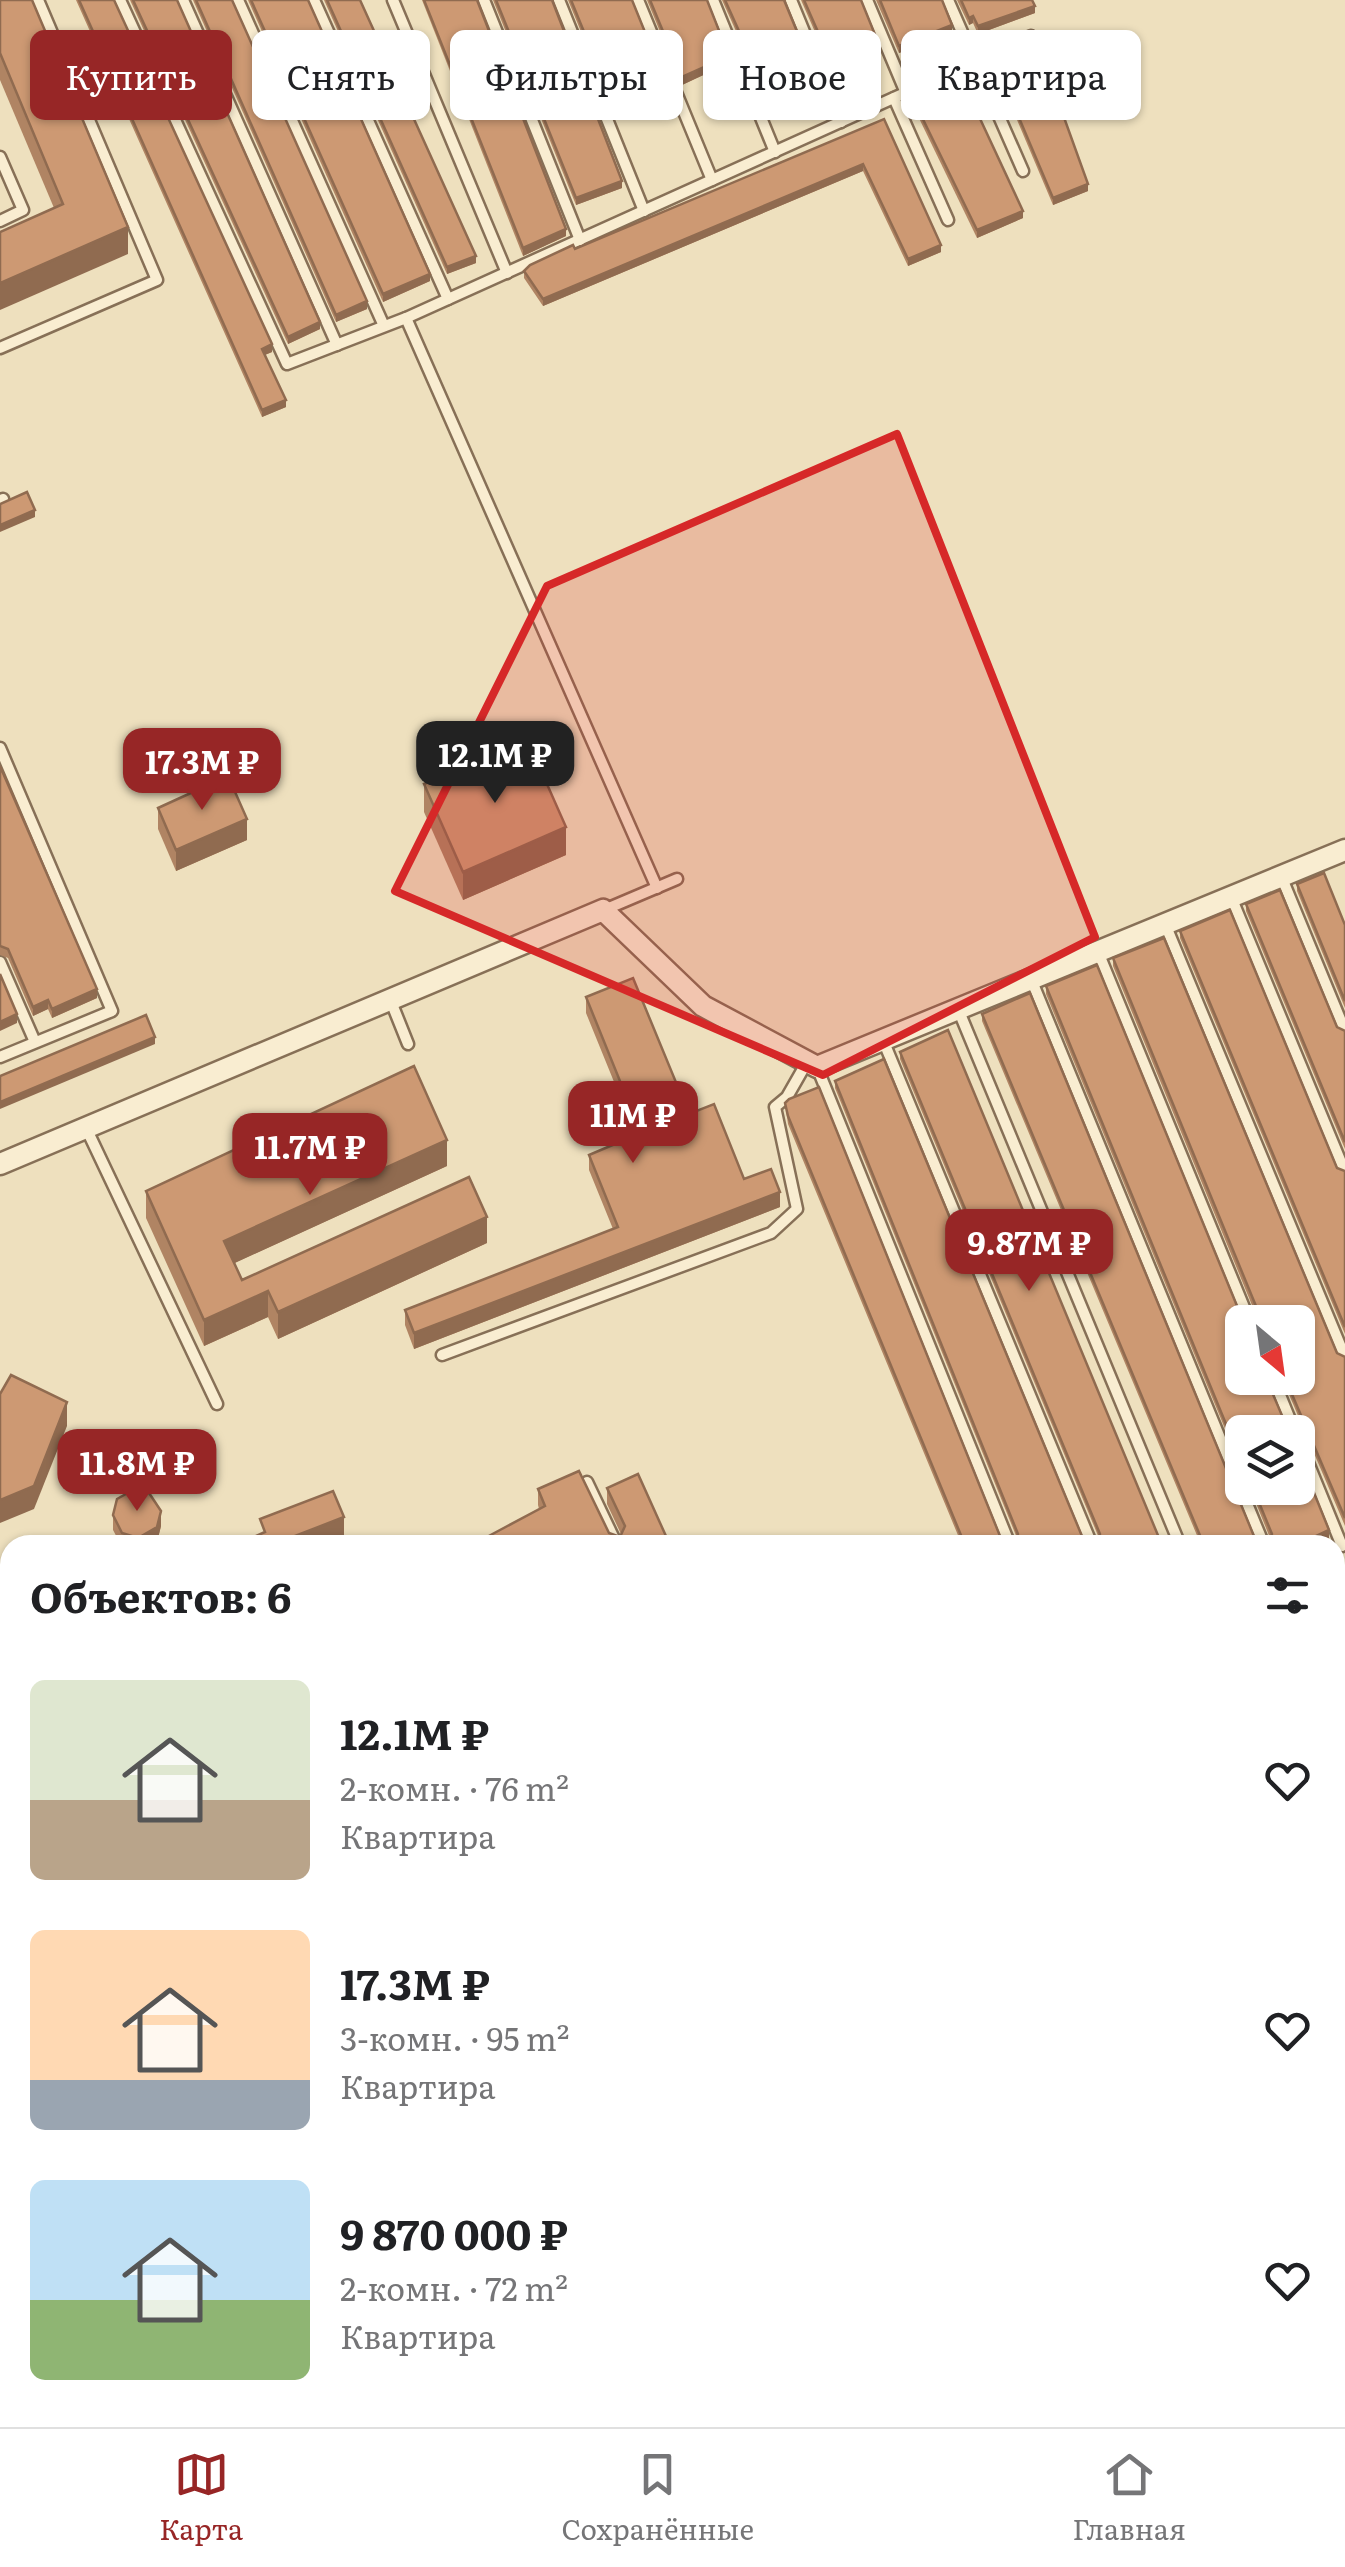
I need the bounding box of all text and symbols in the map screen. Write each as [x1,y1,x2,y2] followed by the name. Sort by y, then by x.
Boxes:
[30,30,232,120] chip: Купить
[252,30,430,120] chip: Снять
[450,30,683,120] chip: Фильтры
[703,30,881,120] chip: Новое
[901,30,1141,120] chip: Квартира
[403,721,587,806] pin: 12.1M ₽
[110,728,294,813] pin: 17.3M ₽
[438,729,552,777] text: 12.1M ₽
[145,736,259,784] text: 17.3M ₽
[563,1081,703,1166] pin: 11M ₽
[590,1089,676,1137] text: 11M ₽
[218,1113,402,1198] pin: 11.7M ₽
[254,1121,366,1169] text: 11.7M ₽
[937,1209,1121,1294] pin: 9.87M ₽
[967,1217,1091,1265] text: 9.87M ₽
[1225,1305,1315,1395] north arrow
[1225,1305,1315,1505] map controls
[1225,1415,1315,1505] button: layers
[45,1429,229,1514] pin: 11.8M ₽
[79,1437,195,1485] text: 11.8M ₽
[30,1564,291,1626] text: Объектов: 6
[1260,1568,1315,1623] icon: filters
[340,1701,489,1763] text: 12.1M ₽
[110,1720,230,1840] icon: home
[1260,1753,1315,1808] icon: heart
[340,1763,569,1811] text: 2-комн. · 76 m²
[340,1811,496,1859] text: Квартира
[340,1951,490,2013] text: 17.3M ₽
[110,1970,230,2090] icon: home
[1260,2003,1315,2058] icon: heart
[340,2013,570,2061] text: 3-комн. · 95 m²
[340,2061,496,2109] text: Квартира
[340,2201,568,2263] text: 9 870 000 ₽
[110,2220,230,2340] icon: home
[1260,2253,1315,2308] icon: heart
[340,2263,568,2311] text: 2-комн. · 72 m²
[340,2311,496,2359] text: Квартира
[159,2447,243,2549] tab: Карта
[561,2447,754,2549] tab: Сохранённые
[1072,2447,1186,2549] tab: Главная

